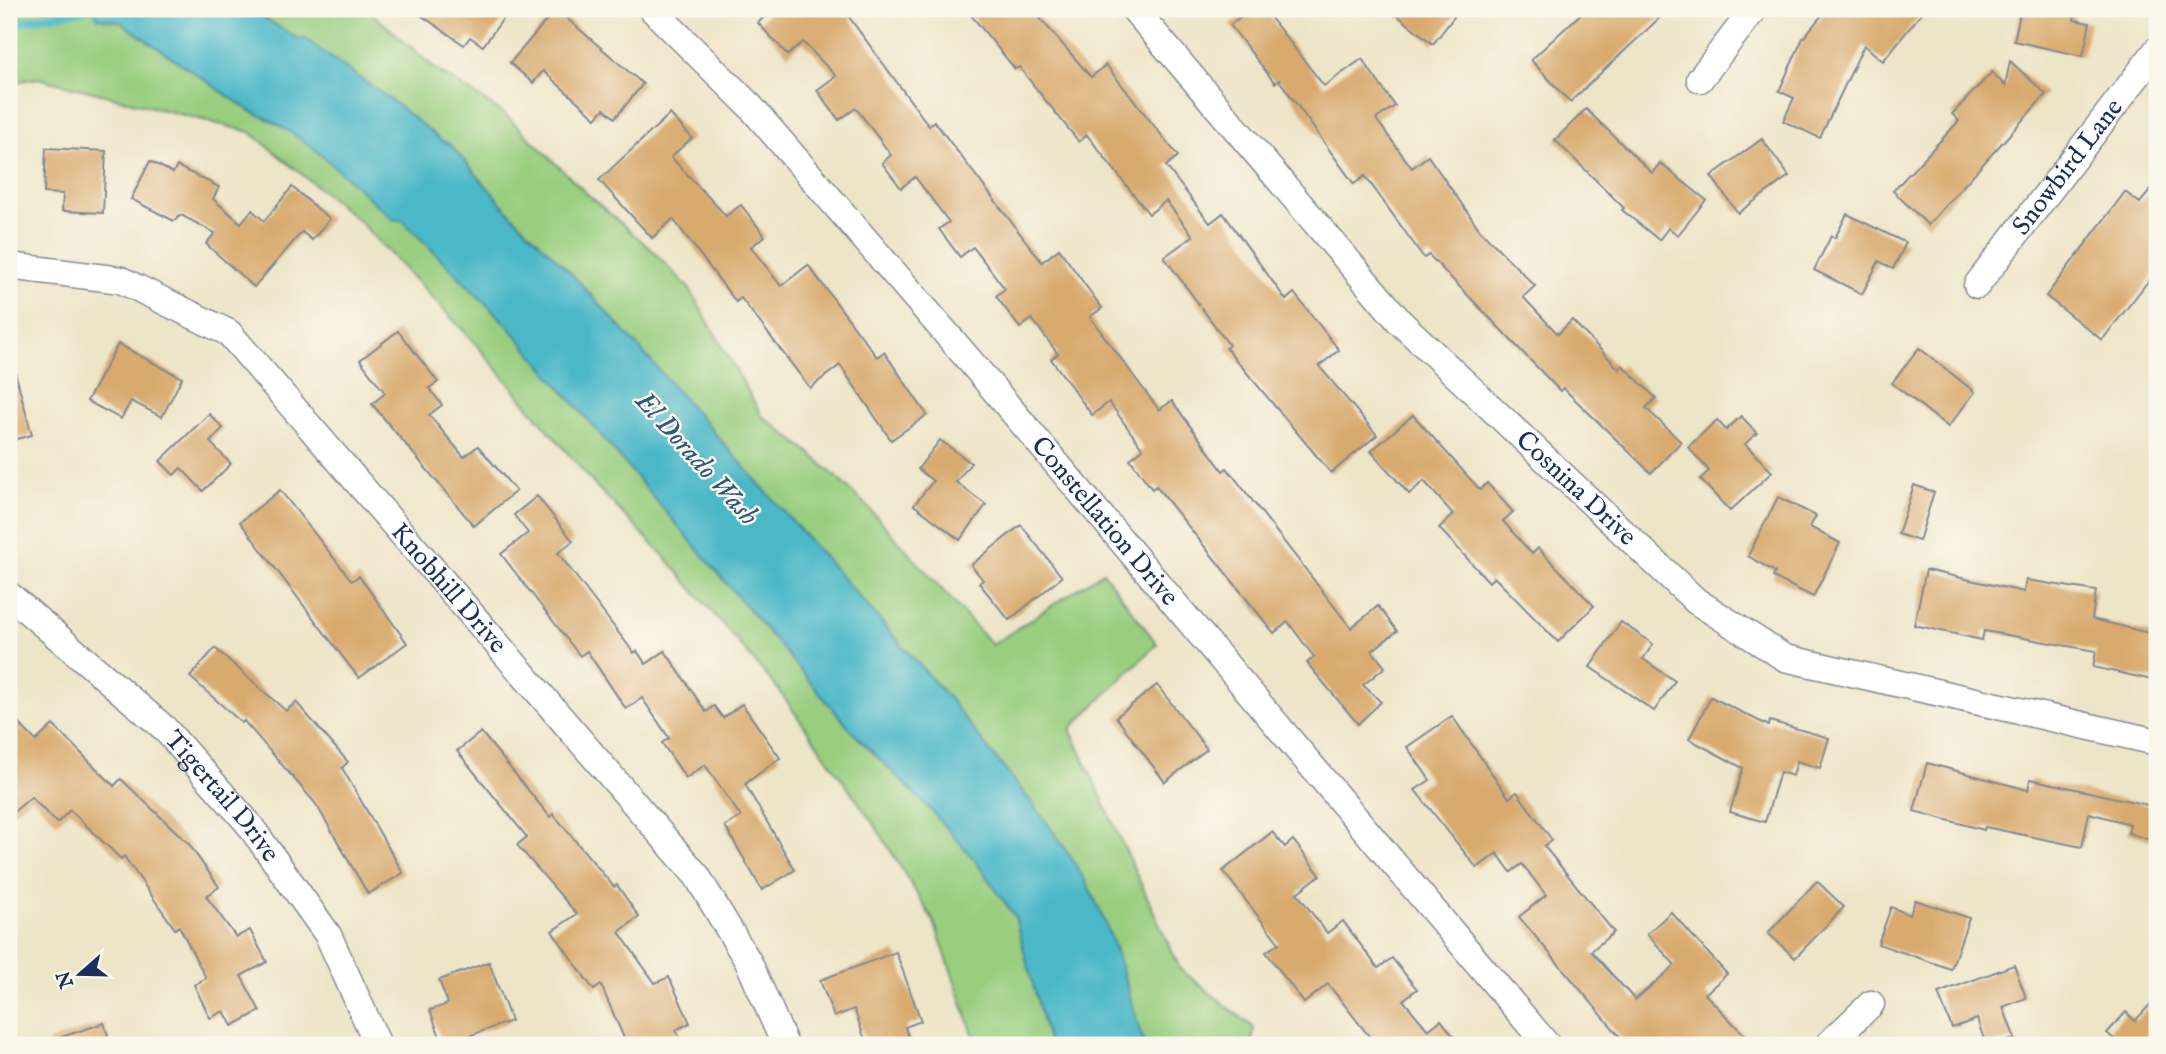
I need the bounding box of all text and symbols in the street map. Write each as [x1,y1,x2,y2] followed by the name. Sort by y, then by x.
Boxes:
[2005,92,2130,242] street label: Snowbird Lane
[626,384,765,533] water label: El Dorado Wash
[1509,423,1644,553] street label: Cosnina Drive
[1024,429,1186,613] street label: Constellation Drive
[384,516,514,660] street label: Knobhill Drive
[157,724,287,868] street label: Tigertail Drive
[46,939,116,1009] north arrow
[52,967,80,992] text: N

